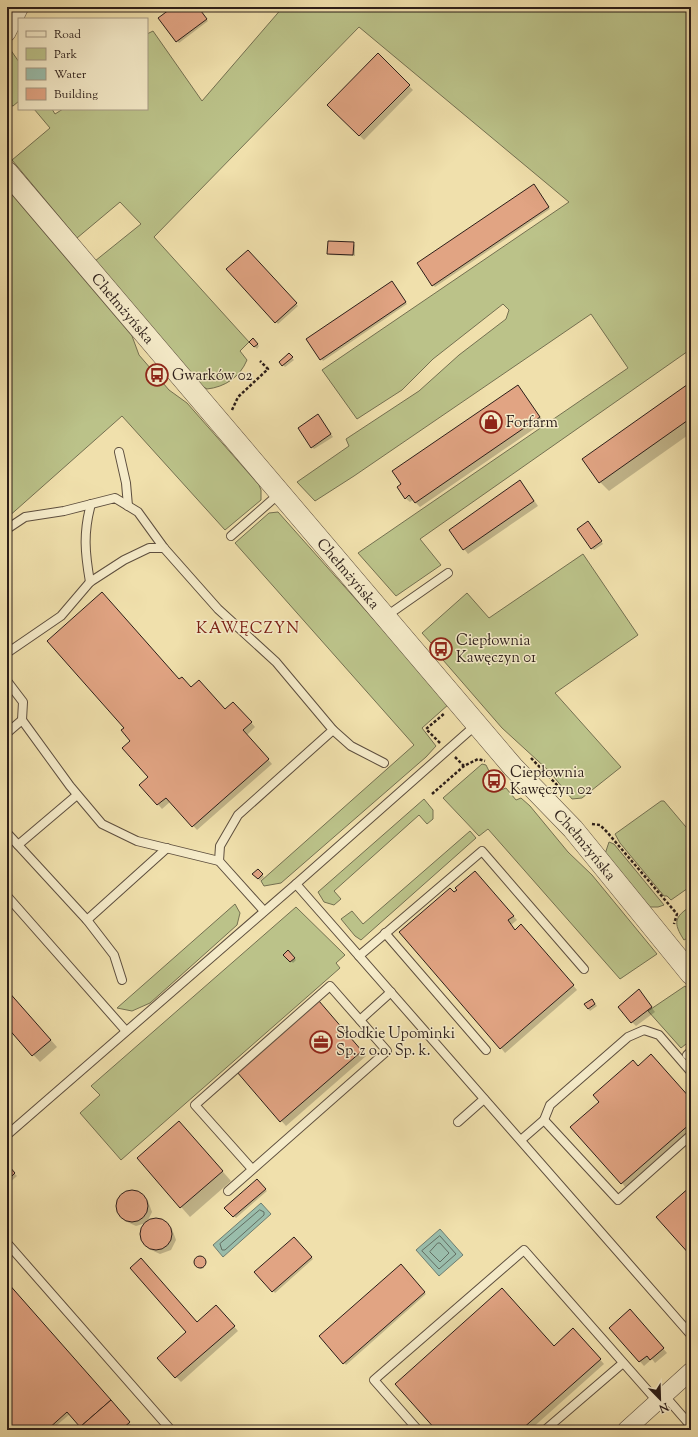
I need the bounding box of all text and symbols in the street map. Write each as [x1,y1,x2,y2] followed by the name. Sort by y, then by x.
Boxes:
[18,18,148,110] legend
[54,26,81,44] text: Road
[54,46,77,64] text: Park
[54,66,87,84] text: Water
[54,86,98,104] text: Building
[86,269,158,349] street label: Chełmżyńska
[144,362,170,388] bus stop icon: Gwarków 02
[172,366,253,387] place label: Gwarków 02
[478,409,504,435] shop icon: Forfarm
[506,413,558,434] place label: Forfarm
[311,534,384,615] street label: Chełmżyńska
[196,618,300,641] district label: KAWĘCZYN
[456,631,536,669] place label: Ciepłownia Kawęczyn 01
[428,636,454,662] bus stop icon: Ciepłownia Kawęczyn 01
[510,763,592,801] place label: Ciepłownia Kawęczyn 02
[481,768,507,794] bus stop icon: Ciepłownia Kawęczyn 02
[548,805,620,886] street label: Chełmżyńska
[336,1024,455,1062] place label: Słodkie Upominki Sp. z o.o. Sp. k.
[308,1029,334,1055] office icon: Słodkie Upominki Sp. z o.o. Sp. k.
[640,1379,680,1419] north arrow
[656,1398,672,1416] text: N

